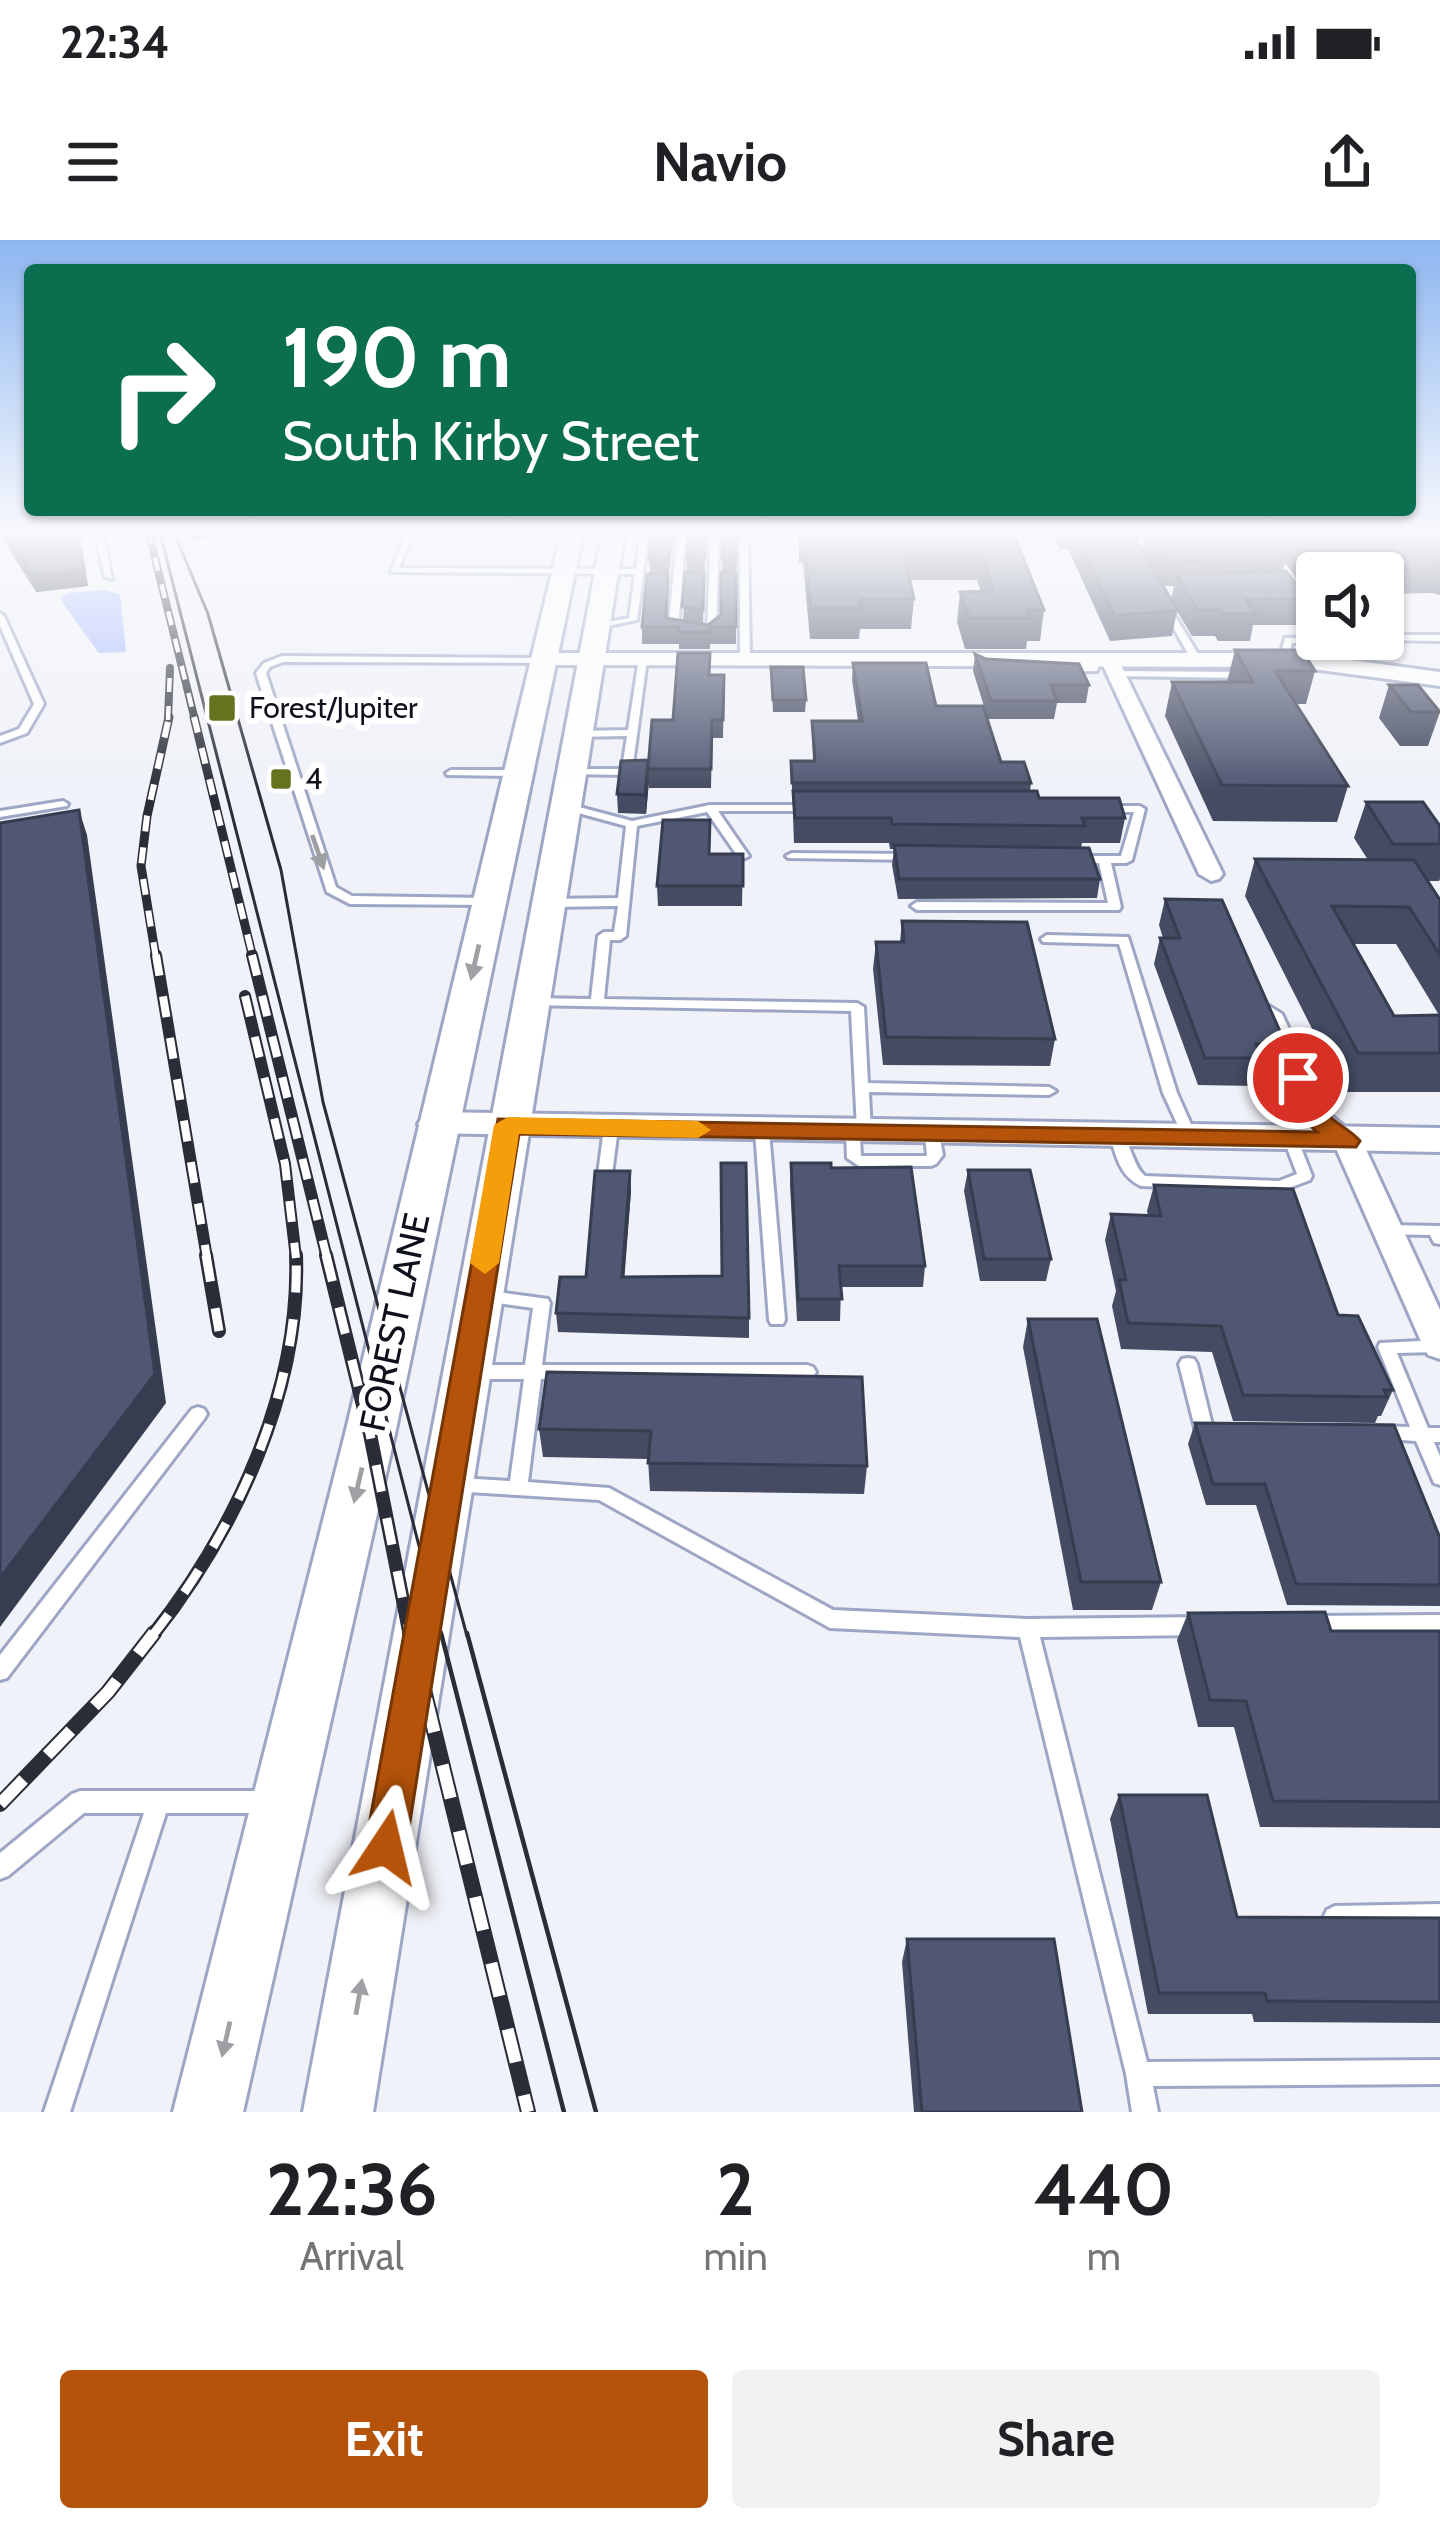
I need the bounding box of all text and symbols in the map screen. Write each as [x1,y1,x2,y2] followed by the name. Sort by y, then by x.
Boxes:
[60,15,170,69] text: 22:34
[60,129,126,195] icon: menu
[653,129,787,195] text: Navio
[1314,129,1380,195] icon: share
[282,306,511,408] text: 190 m
[84,312,240,468] icon: right
[282,408,699,474] text: South Kirby Street
[1296,552,1404,660] map controls
[1296,552,1404,660] button: sound
[249,689,418,726] place label: Forest/Jupiter
[206,692,238,724] marker: Forest/Jupiter
[305,760,322,797] place label: 4
[268,766,294,792] marker: 4
[310,835,328,871] one-way arrow
[465,944,484,981] one-way arrow
[1247,1027,1349,1129] pin
[1265,1045,1331,1111] icon: arrive
[349,1209,439,1435] street label: FOREST LANE
[347,1466,366,1504] one-way arrow
[323,1784,449,1910] position arrow
[349,1978,368,2015] one-way arrow
[216,2020,235,2057] one-way arrow
[266,2146,437,2233] text: 22:36
[717,2146,755,2233] text: 2
[1034,2146,1174,2233] text: 440
[300,2232,404,2280] text: Arrival
[703,2232,768,2280] text: min
[1087,2232,1121,2280] text: m
[60,2370,708,2508] button: Exit
[732,2370,1380,2508] button: Share

